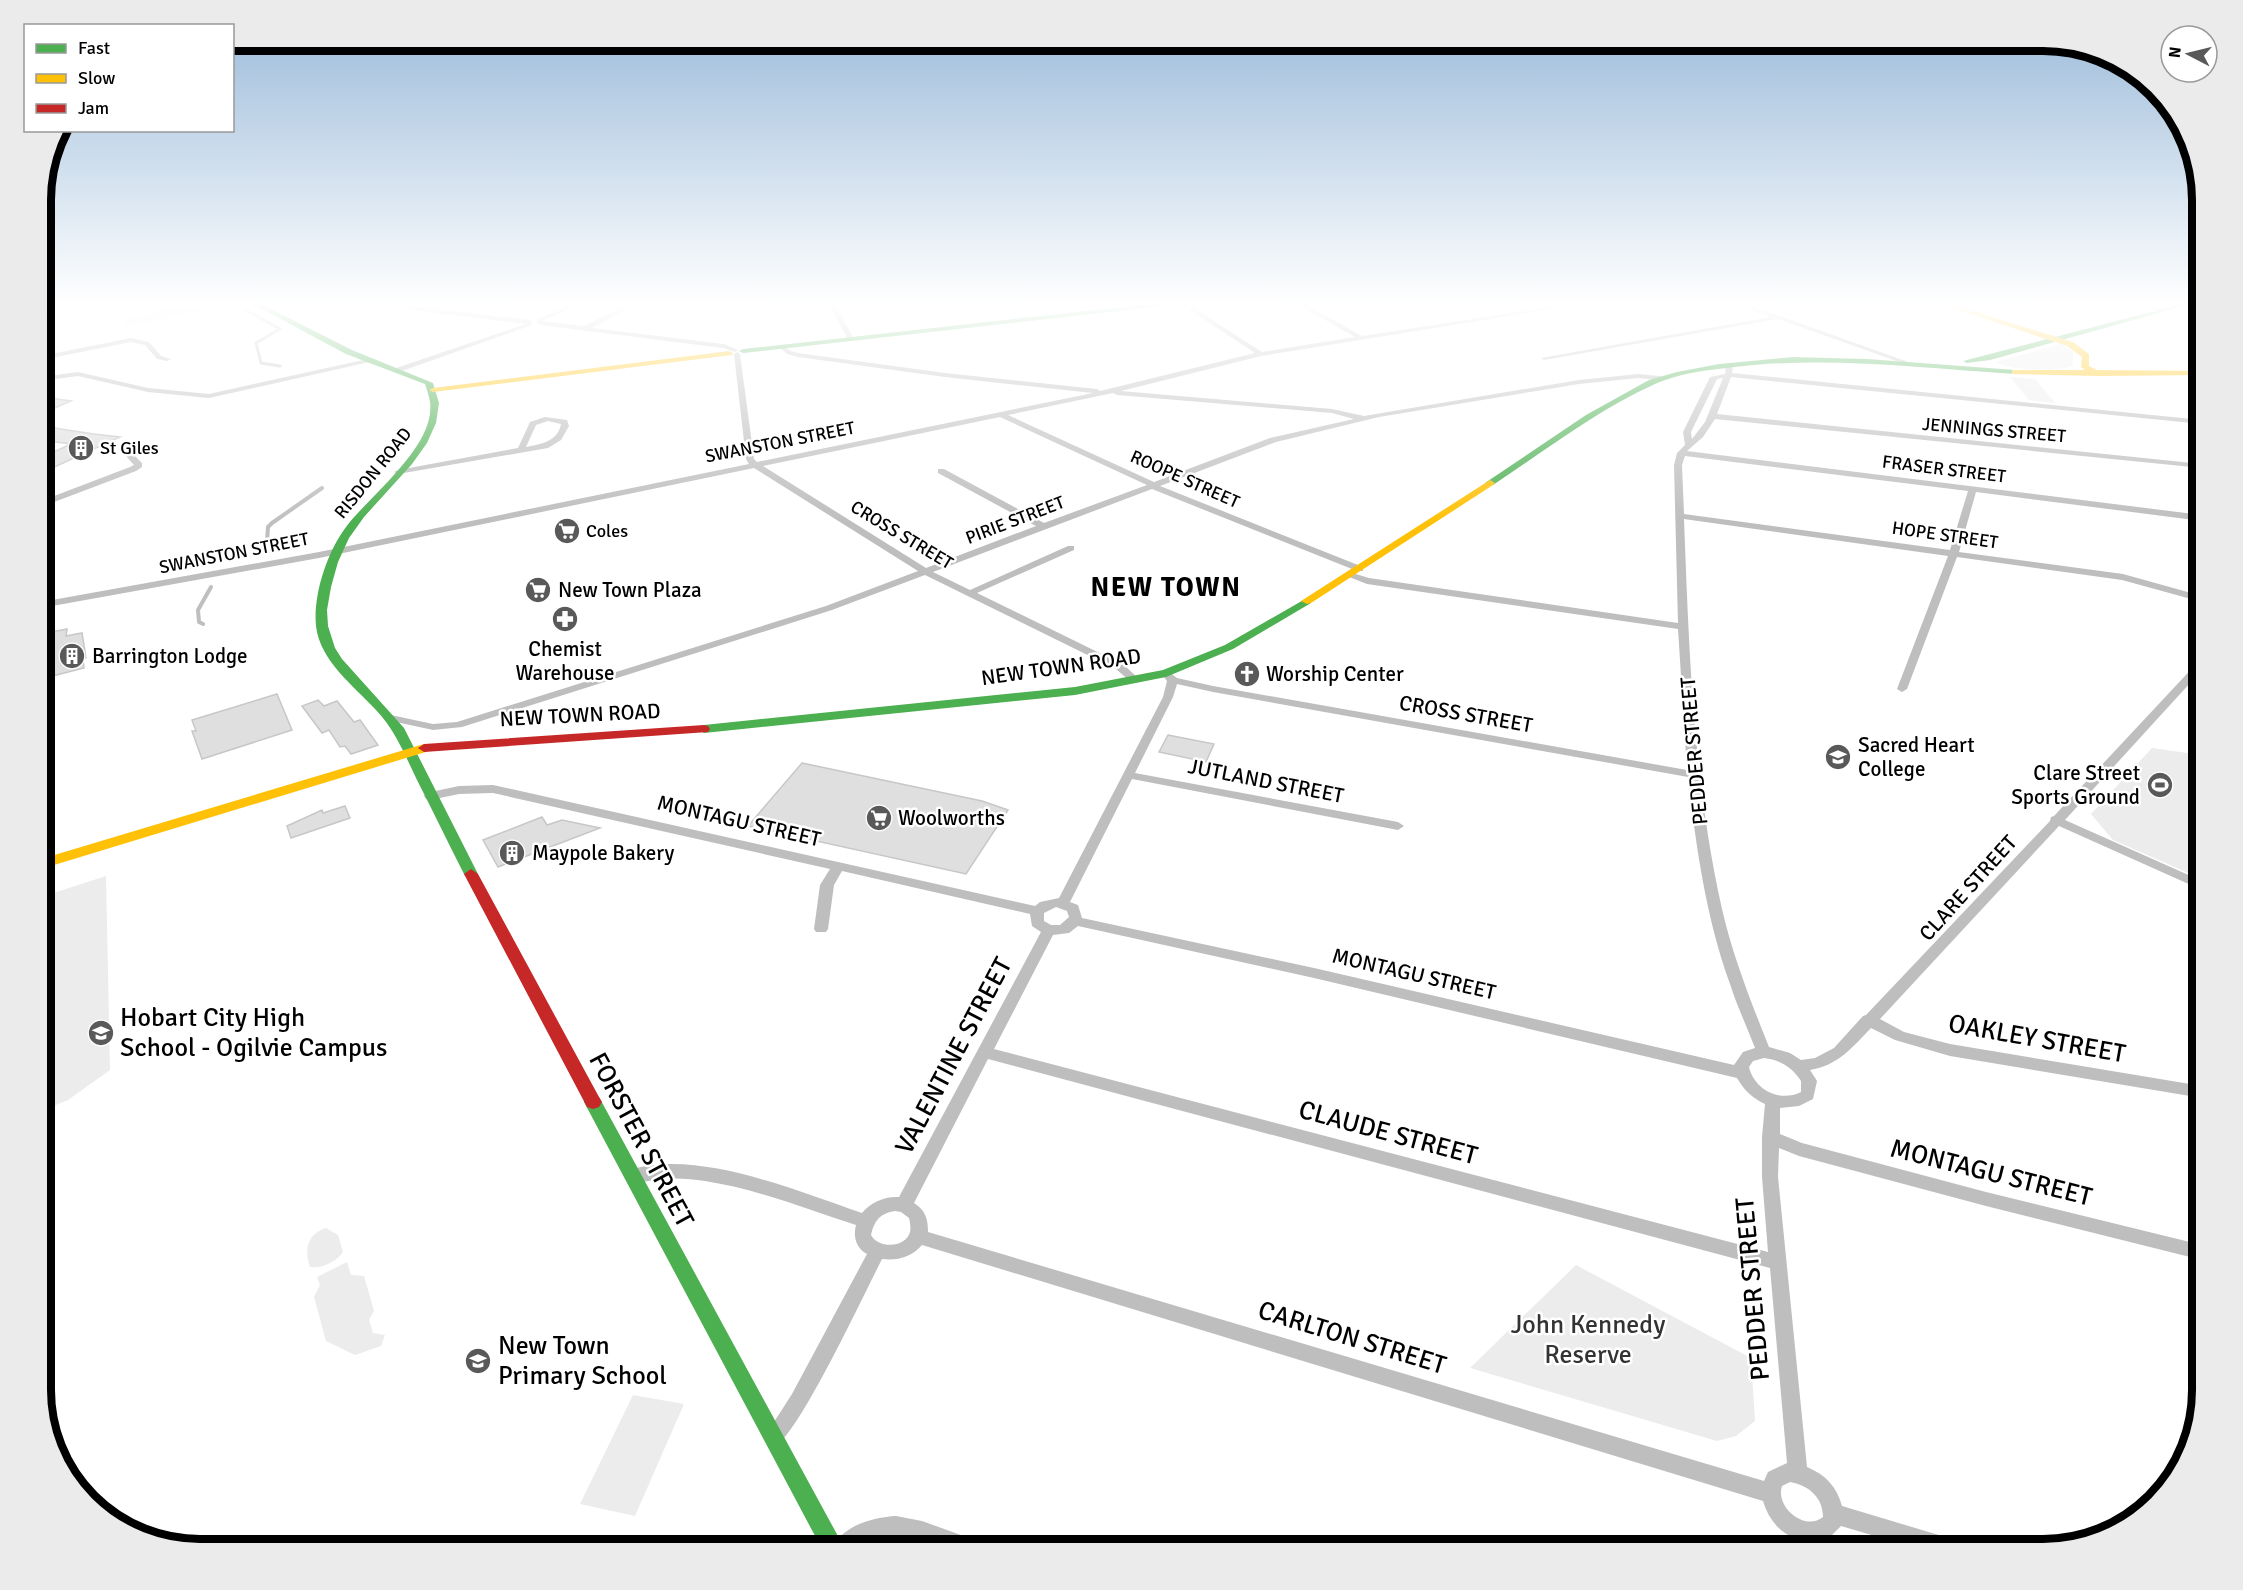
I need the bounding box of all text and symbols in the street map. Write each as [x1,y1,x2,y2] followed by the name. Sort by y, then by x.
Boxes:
[24,24,234,132] legend
[2159,24,2219,84] north arrow
[78,37,110,59] text: Fast
[2165,46,2186,59] text: N
[78,67,115,89] text: Slow
[78,97,109,119] text: Jam
[1921,413,2067,447] street label: JENNINGS STREET
[703,417,857,467] street label: SWANSTON STREET
[330,423,416,523] street label: RISDON ROAD
[66,433,96,463] building icon: St Giles
[100,437,159,459] place label: St Giles
[1127,445,1243,513] street label: ROOPE STREET
[1881,450,2007,488] street label: FRASER STREET
[962,491,1068,549] street label: PIRIE STREET
[847,496,957,574] street label: CROSS STREET
[552,516,582,546] supermarket icon: Coles
[1891,517,2000,553] street label: HOPE STREET
[586,520,628,542] place label: Coles
[157,528,311,578] street label: SWANSTON STREET
[1090,571,1242,604] district label: NEW TOWN
[523,575,553,605] supermarket icon: New Town Plaza
[558,577,702,603] place label: New Town Plaza
[550,604,580,634] pharmacy icon: Chemist Warehouse
[515,636,615,686] place label: Chemist Warehouse
[57,641,87,671] building icon: Barrington Lodge
[92,643,248,669] place label: Barrington Lodge
[979,643,1143,691] street label: NEW TOWN ROAD
[1232,659,1262,689] church icon: Worship Center
[1266,661,1404,687] place label: Worship Center
[1675,675,1713,826] street label: PEDDER STREET
[1397,689,1535,739] street label: CROSS STREET
[499,698,661,732] street label: NEW TOWN ROAD
[1858,732,1975,782] place label: Sacred Heart College
[1823,742,1853,772] school or university icon: Sacred Heart College
[1186,753,1347,809] street label: JUTLAND STREET
[2011,760,2140,810] place label: Clare Street Sports Ground
[2145,770,2175,800] sports icon: Clare Street Sports Ground
[655,790,824,853] street label: MONTAGU STREET
[864,803,894,833] supermarket icon: Woolworths
[898,805,1005,831] place label: Woolworths
[1914,829,2023,946] street label: CLARE STREET
[497,838,527,868] building icon: Maypole Bakery
[532,840,675,866] place label: Maypole Bakery
[1330,943,1499,1006] street label: MONTAGU STREET
[889,952,1019,1160] street label: VALENTINE STREET
[120,1002,387,1064] place label: Hobart City High School - Ogilvie Campus
[1946,1008,2128,1070] street label: OAKLEY STREET
[86,1018,116,1048] school or university icon: Hobart City High School - Ogilvie Campus
[582,1047,701,1233] street label: FORSTER STREET
[1295,1094,1481,1172] street label: CLAUDE STREET
[1887,1132,2095,1214] street label: MONTAGU STREET
[1729,1196,1777,1382] street label: PEDDER STREET
[1254,1294,1450,1382] street label: CARLTON STREET
[1511,1309,1665,1371] park label: John Kennedy Reserve
[498,1330,667,1392] place label: New Town Primary School
[463,1346,493,1376] school or university icon: New Town Primary School

